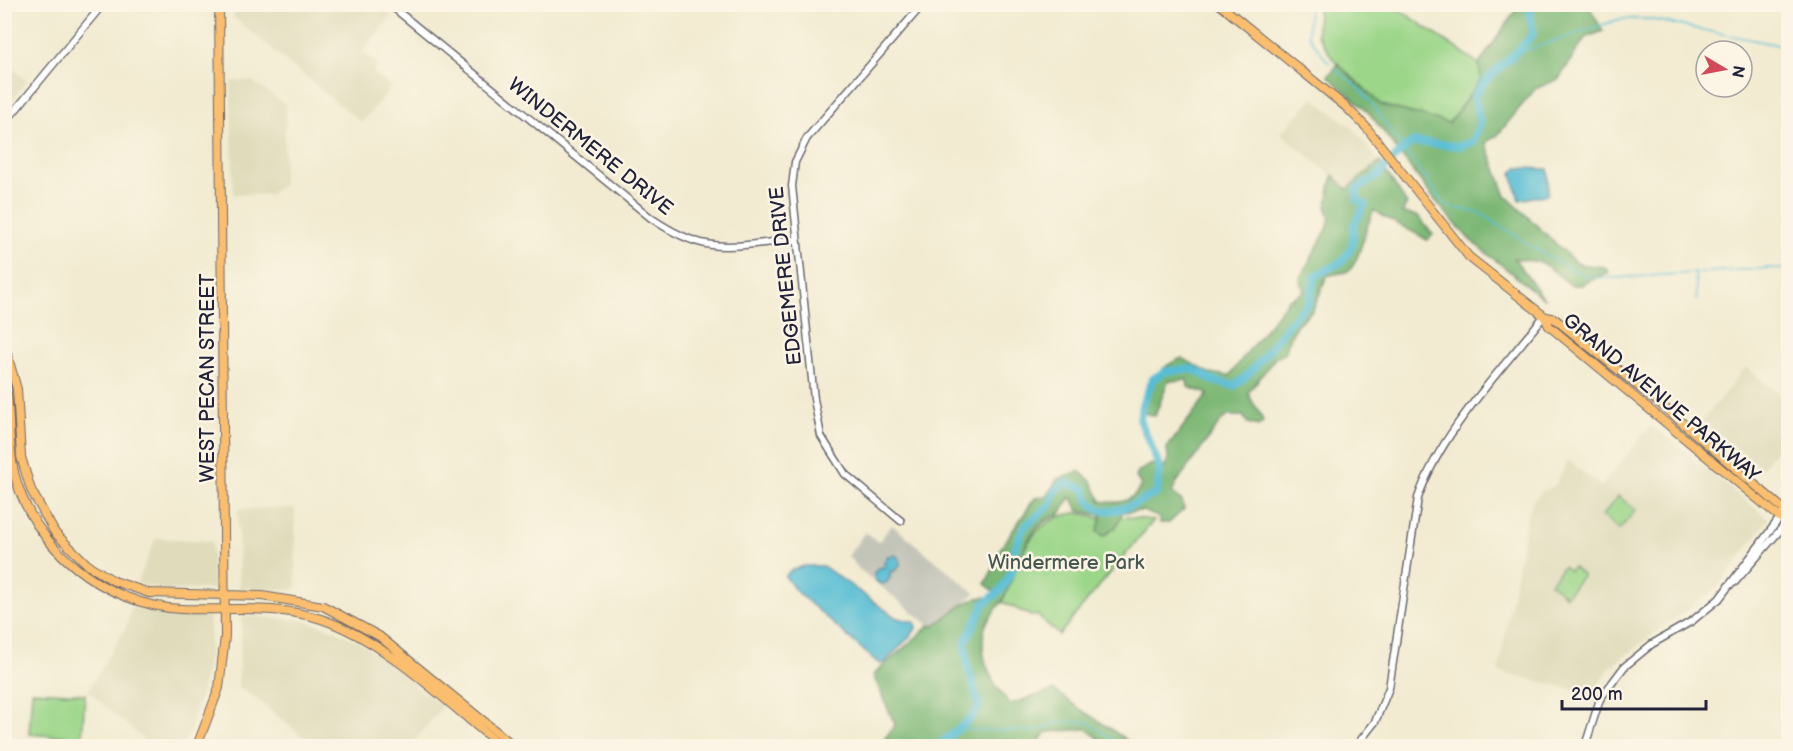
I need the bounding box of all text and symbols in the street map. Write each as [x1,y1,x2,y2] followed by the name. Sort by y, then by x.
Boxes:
[1694,39,1754,99] north arrow
[1727,64,1748,79] text: N
[503,73,678,221] street label: WINDERMERE DRIVE
[765,185,807,366] street label: EDGEMERE DRIVE
[196,274,220,482] street label: WEST PECAN STREET
[1558,308,1765,488] street label: GRAND AVENUE PARKWAY
[988,551,1144,575] park label: Windermere Park
[1562,673,1706,711] scale bar
[1571,684,1623,705] text: 200 m

